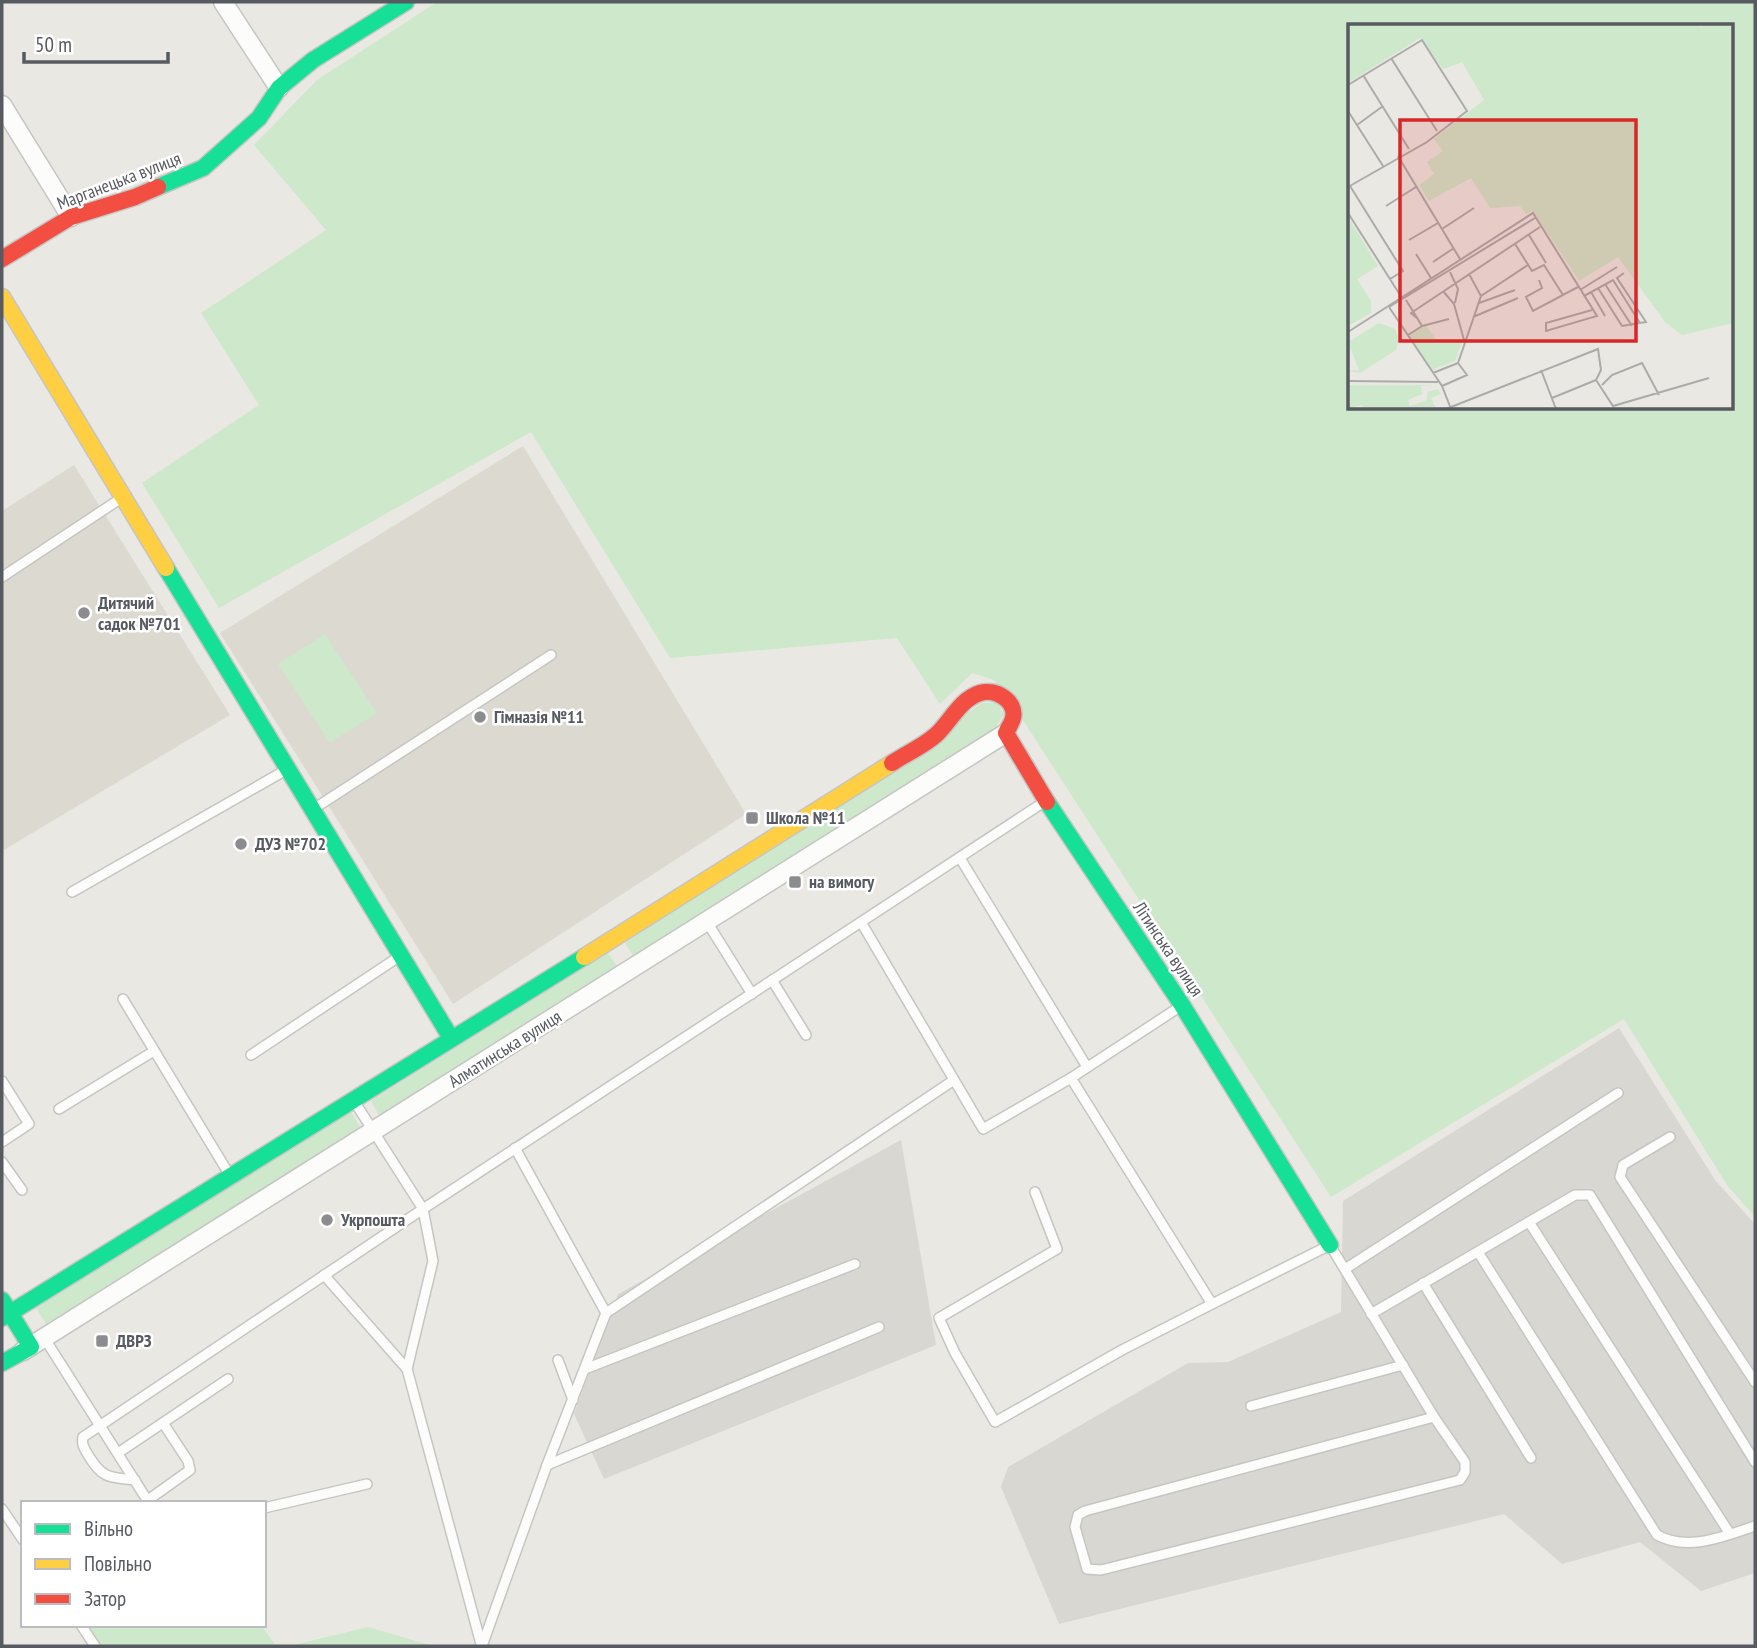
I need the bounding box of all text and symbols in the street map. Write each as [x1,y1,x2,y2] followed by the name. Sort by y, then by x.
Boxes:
[24,21,168,65] scale bar
[1348,24,1732,410] inset map
[35,31,72,58] text: 50 m
[54,146,184,215] street label: Марганецька вулиця
[98,591,181,635] place label: Дитячий садок №701
[76,605,92,621] marker: Дитячий садок №701
[494,705,584,728] place label: Гімназія №11
[472,709,488,725] marker: Гімназія №11
[766,806,845,829] place label: Школа №11
[744,810,760,826] marker: Школа №11
[255,832,326,855] place label: ДУЗ №702
[233,836,249,852] marker: ДУЗ №702
[809,870,875,893] place label: на вимогу
[787,874,803,890] marker: на вимогу
[1128,896,1209,1001] street label: Літинська вулиця
[444,1005,566,1092] street label: Алматинська вулиця
[340,1208,405,1231] place label: Укрпошта
[319,1212,335,1228] marker: Укрпошта
[116,1329,152,1352] place label: ДВРЗ
[94,1333,110,1349] marker: ДВРЗ
[21,1501,266,1627] legend
[84,1515,133,1542] text: Вільно
[84,1550,152,1577] text: Повільно
[84,1585,126,1612] text: Затор

